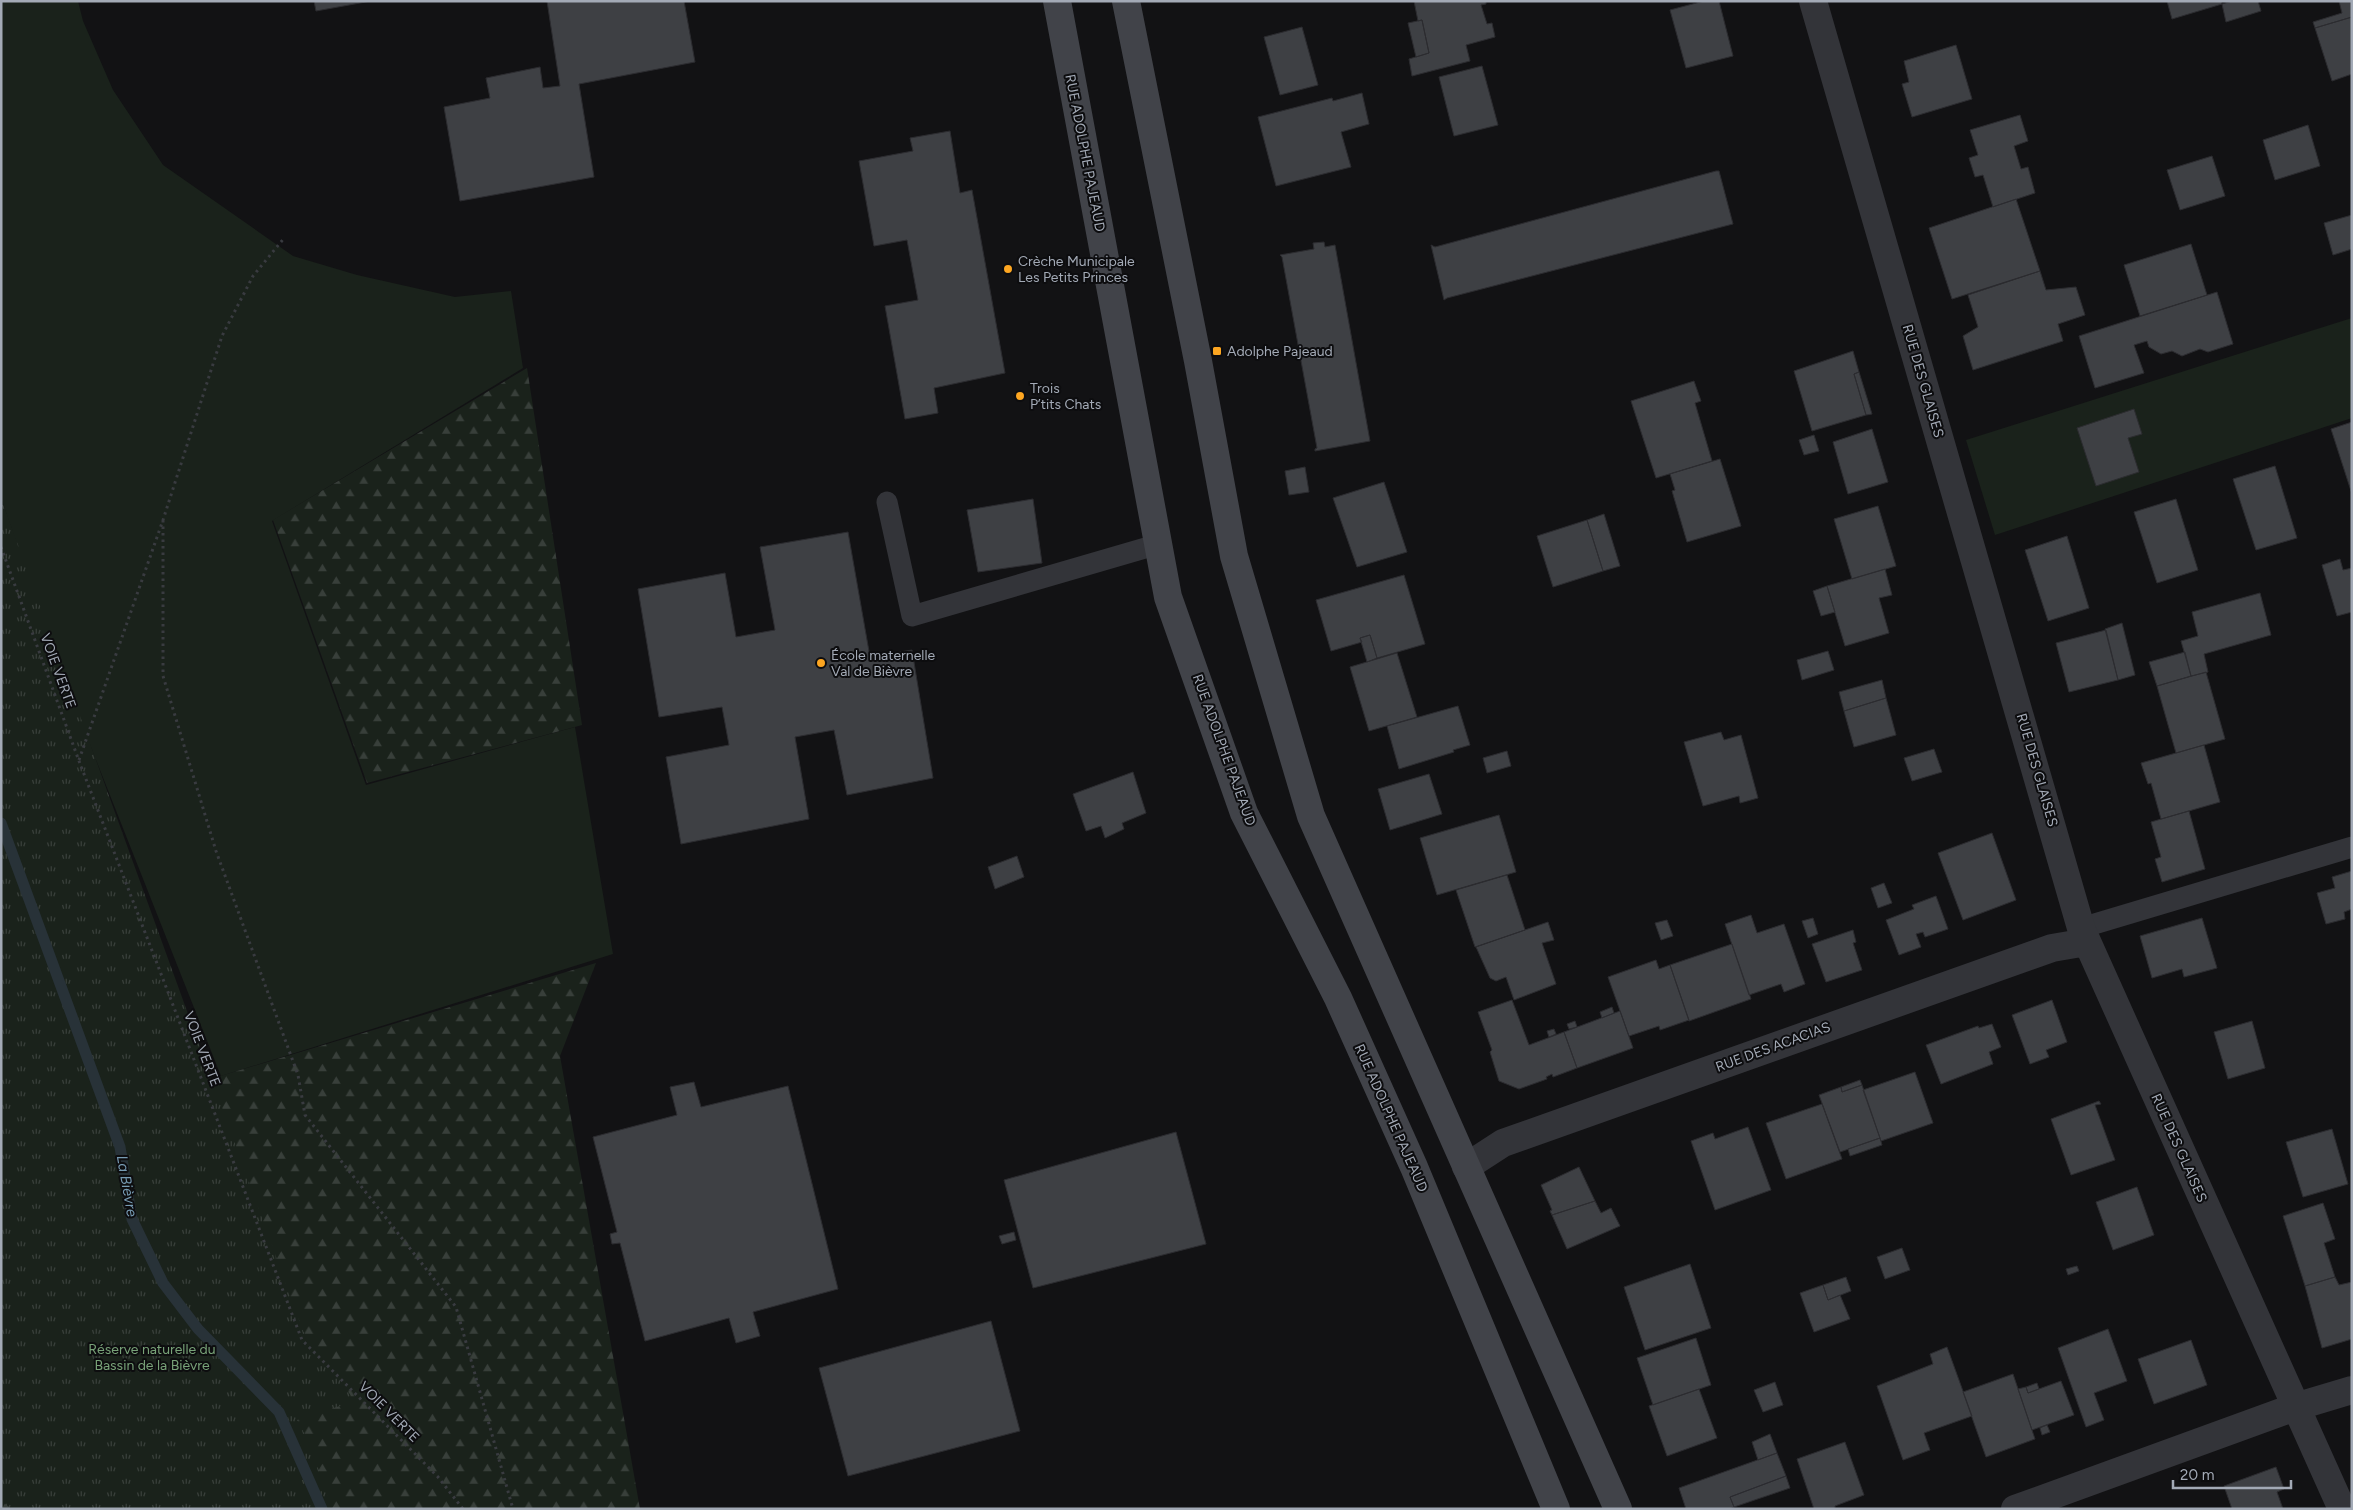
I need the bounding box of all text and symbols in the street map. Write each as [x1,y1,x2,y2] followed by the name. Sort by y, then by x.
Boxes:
[1061,73,1109,233] street label: RUE ADOLPHE PAJEAUD
[1018,253,1135,286] place label: Crèche Municipale Les Petits Princes
[1002,263,1014,275] marker: Crèche Municipale Les Petits Princes
[1899,322,1947,440] street label: RUE DES GLAISES
[1227,343,1333,360] place label: Adolphe Pajeaud
[1211,345,1223,357] marker: Adolphe Pajeaud
[1030,380,1101,413] place label: Trois P’tits Chats
[1014,390,1026,402] marker: Trois P’tits Chats
[37,631,79,711] street label: VOIE VERTE
[831,647,935,680] place label: École maternelle Val de Bièvre
[815,657,827,669] marker: École maternelle Val de Bièvre
[1189,672,1259,828] street label: RUE ADOLPHE PAJEAUD
[2013,711,2061,829] street label: RUE DES GLAISES
[180,1009,224,1089] street label: VOIE VERTE
[1713,1018,1833,1076] street label: RUE DES ACACIAS
[1351,1041,1431,1195] street label: RUE ADOLPHE PAJEAUD
[2147,1091,2211,1205] street label: RUE DES GLAISES
[113,1154,141,1218] water label: La Bièvre
[88,1341,216,1374] park label: Réserve naturelle du Bassin de la Bièvre
[355,1378,423,1446] street label: VOIE VERTE
[2173,1458,2290,1490] scale bar
[2180,1466,2214,1484] text: 20 m

